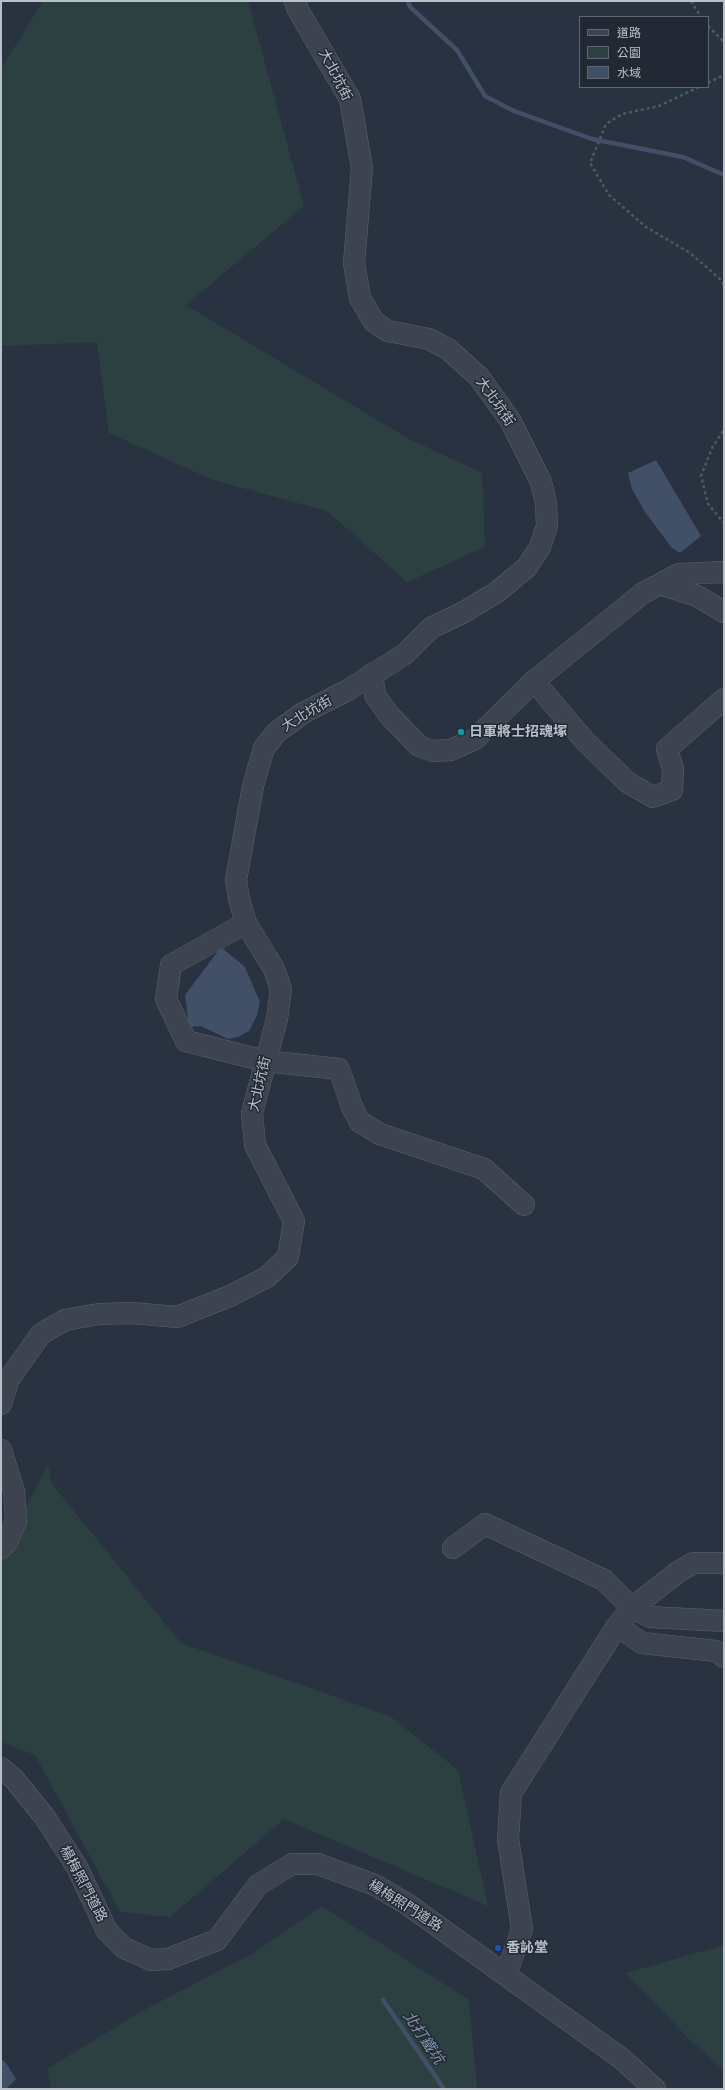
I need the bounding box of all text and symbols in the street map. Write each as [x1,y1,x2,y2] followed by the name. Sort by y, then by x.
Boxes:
[579,16,709,88] legend
[617,24,641,41] text: 道路
[617,44,641,61] text: 公園
[315,46,355,104] street label: 大北坑街
[617,64,641,81] text: 水域
[472,374,518,430] street label: 大北坑街
[279,692,335,736] street label: 大北坑街
[469,724,567,740] place label: 日軍將士招魂塚
[456,727,466,737] marker: 日軍將士招魂塚
[246,1055,274,1113] street label: 大北坑街
[56,1843,110,1925] street label: 楊梅照門道路
[365,1877,445,1935] street label: 楊梅照門道路
[506,1940,548,1956] place label: 香訫堂
[493,1943,503,1953] marker: 香訫堂
[399,2008,447,2068] water label: 北打鐵坑

